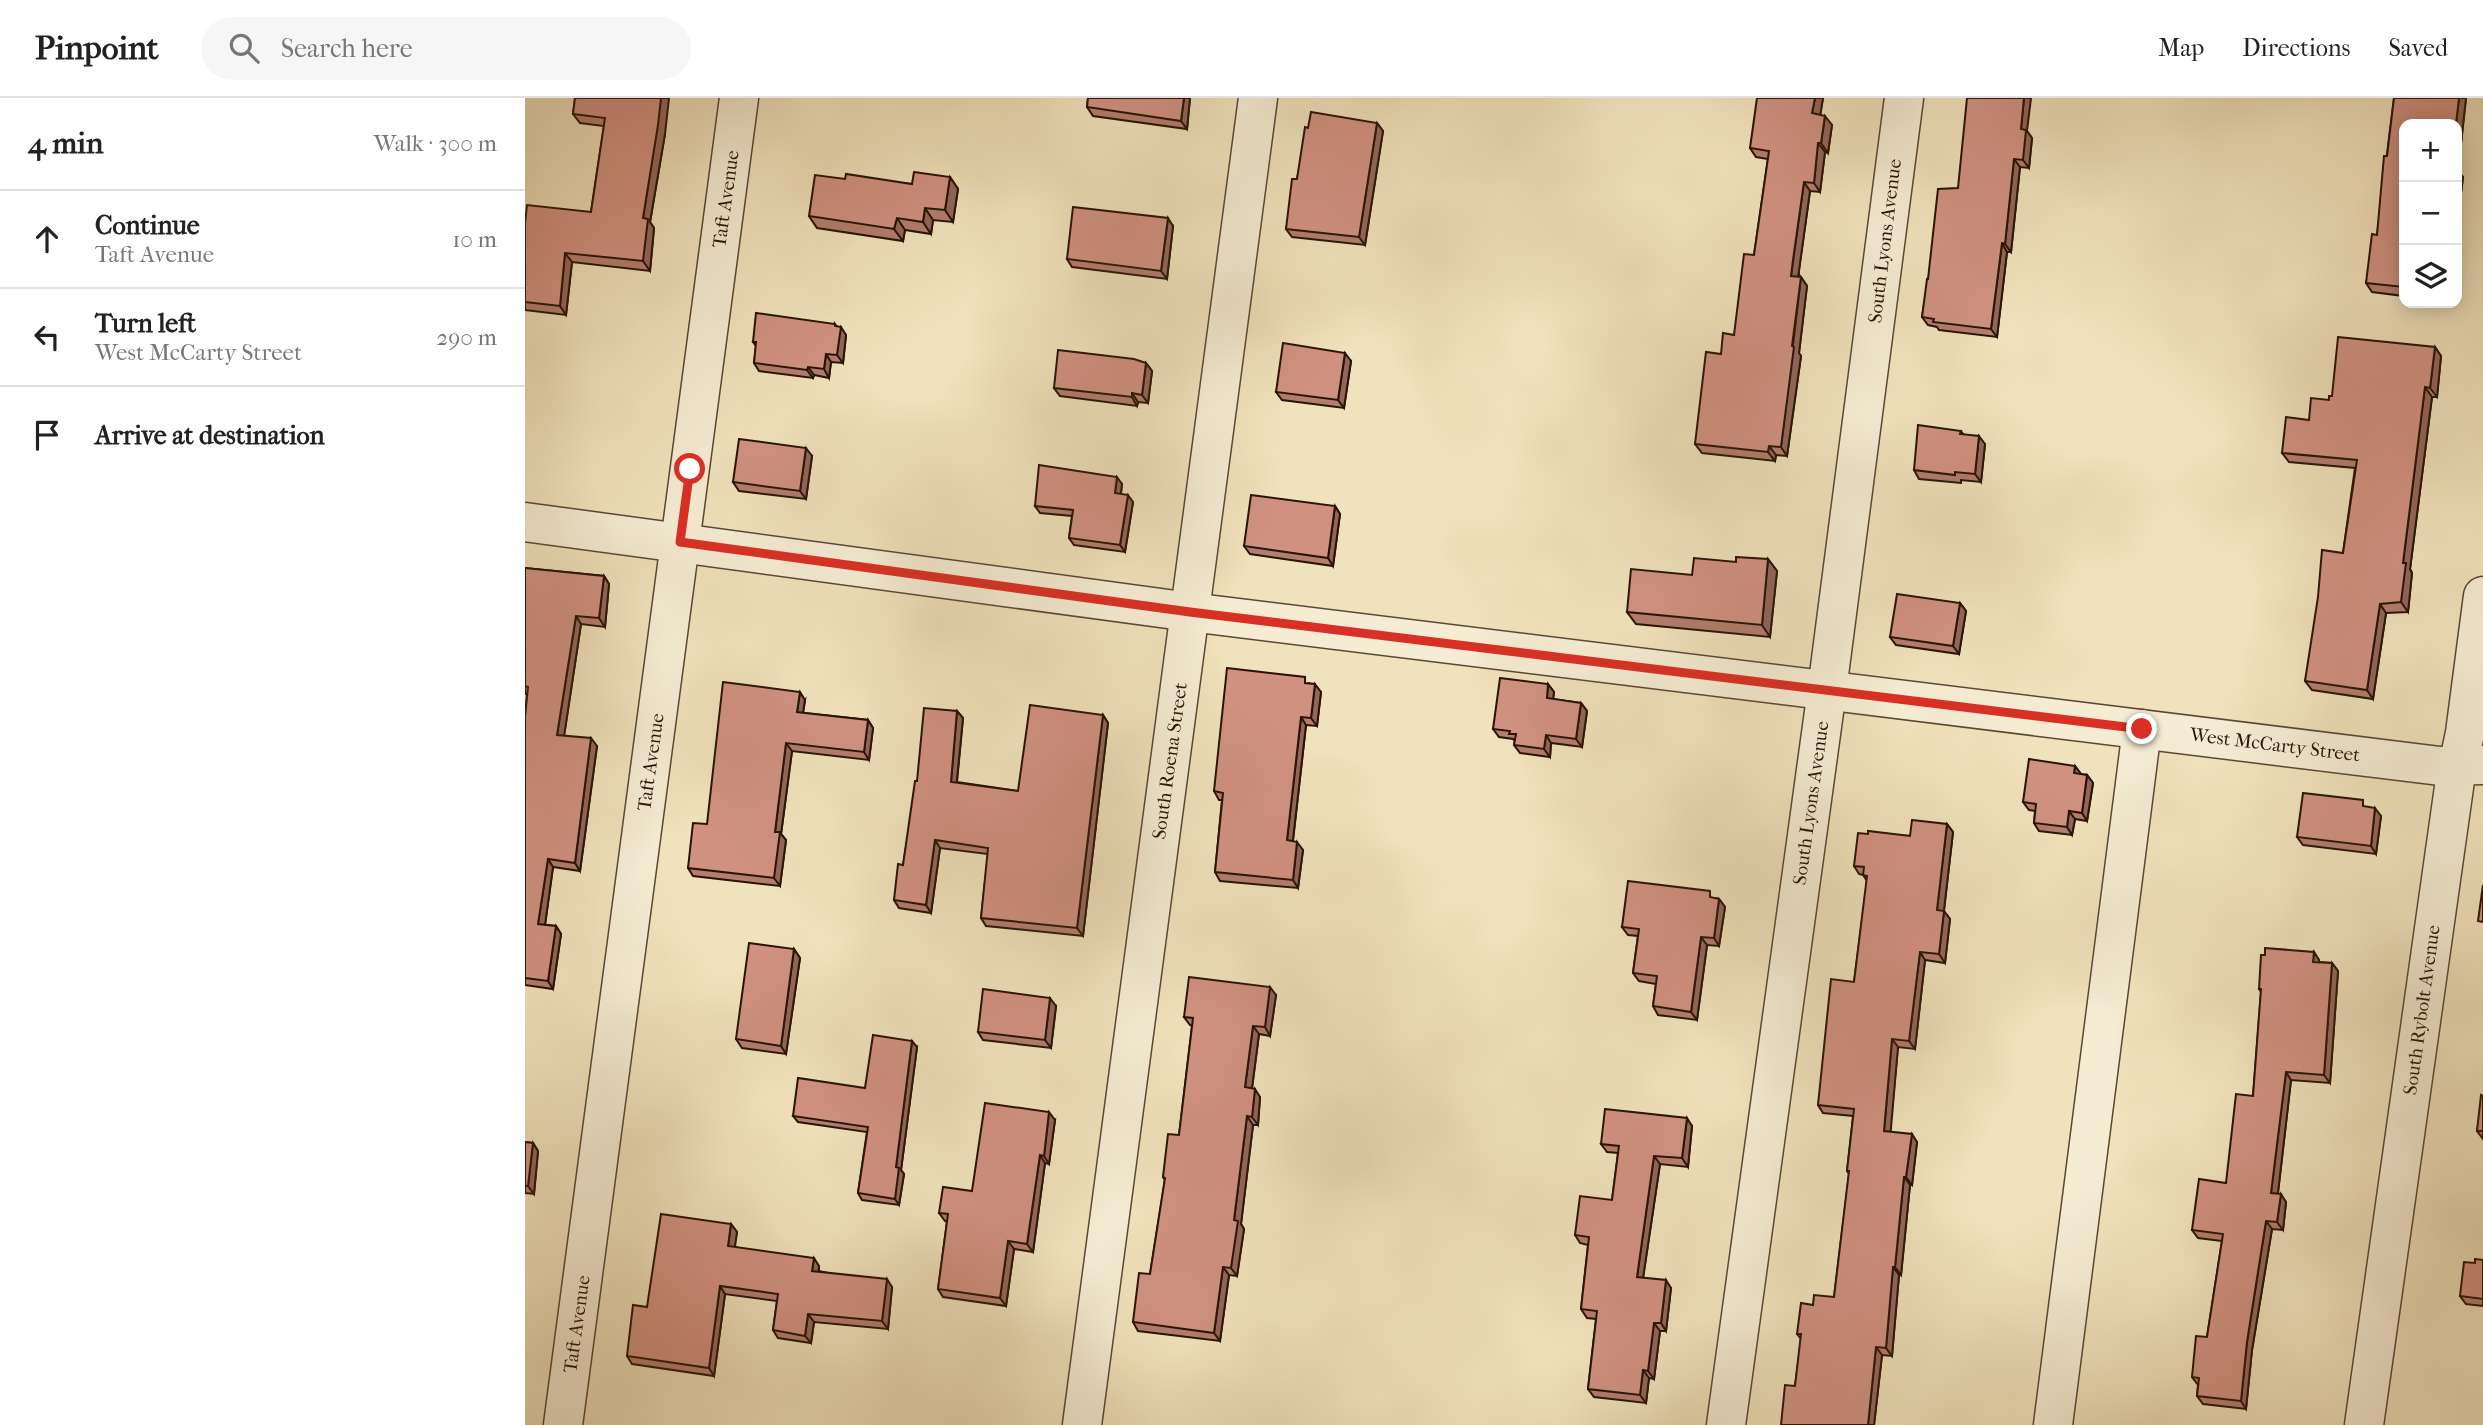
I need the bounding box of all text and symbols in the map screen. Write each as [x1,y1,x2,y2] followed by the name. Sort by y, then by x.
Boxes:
[201,17,691,80] search box
[35,29,159,68] text: Pinpoint
[225,29,263,67] icon: search
[281,33,413,64] text: Search here
[2158,34,2204,62] text: Map
[2242,34,2350,62] text: Directions
[2388,34,2448,62] text: Saved
[2399,119,2462,308] map controls
[2399,119,2462,182] button: +
[28,126,103,161] text: 4 min
[374,130,497,157] text: Walk · 300 m
[708,149,744,249] street label: Taft Avenue
[1864,158,1906,324] street label: South Lyons Avenue
[2399,182,2462,245] button: −
[95,210,200,241] text: Continue
[28,220,66,258] icon: ahead
[452,226,497,253] text: 10 m
[95,241,214,268] text: Taft Avenue
[2399,245,2462,308] button: layers
[95,308,196,339] text: Turn left
[28,318,66,356] icon: left
[436,324,497,351] text: 290 m
[95,339,302,366] text: West McCarty Street
[28,416,66,454] icon: arrive
[95,420,325,451] text: Arrive at destination
[674,453,705,484] route start
[1148,681,1192,841] street label: South Roena Street
[633,712,669,812] street label: Taft Avenue
[2126,713,2157,744] route end
[1789,720,1833,886] street label: South Lyons Avenue
[2188,724,2361,766] street label: West McCarty Street
[2399,924,2445,1096] street label: South Rybolt Avenue
[559,1274,595,1374] street label: Taft Avenue

